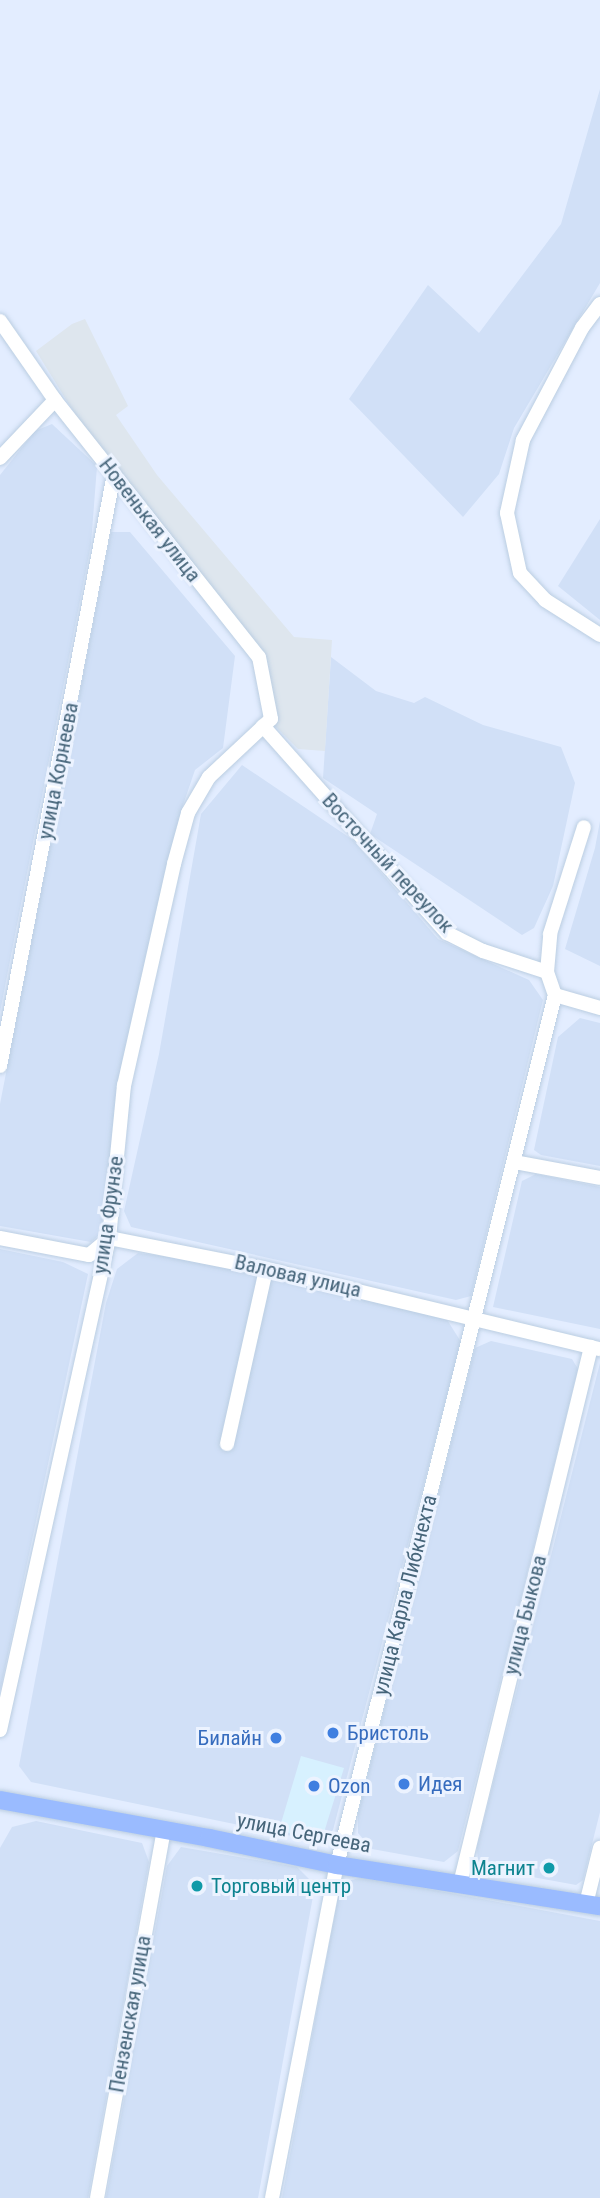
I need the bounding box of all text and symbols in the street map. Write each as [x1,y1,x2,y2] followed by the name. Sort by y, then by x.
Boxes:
[94,453,206,587] street label: Новенькая улица
[32,700,84,842] street label: улица Корнеева
[317,788,459,938] street label: Восточный переулок
[87,1154,129,1276] street label: улица Фрунзе
[232,1249,364,1303] street label: Валовая улица
[368,1492,442,1698] street label: улица Карла Либкнехта
[498,1553,552,1677] street label: улица Быкова
[347,1720,429,1746] place label: Бристоль
[198,1725,262,1751] place label: Билайн
[325,1725,341,1741] marker: Бристоль
[268,1730,284,1746] marker: Билайн
[418,1771,462,1797] place label: Идея
[328,1773,370,1799] place label: Ozon
[396,1776,412,1792] marker: Идея
[306,1778,322,1794] marker: Ozon
[235,1808,373,1858] street label: улица Сергеева
[471,1855,535,1881] place label: Магнит
[541,1860,557,1876] marker: Магнит
[211,1873,351,1899] place label: Торговый центр
[189,1878,205,1894] marker: Торговый центр
[104,1933,156,2095] street label: Пензенская улица

